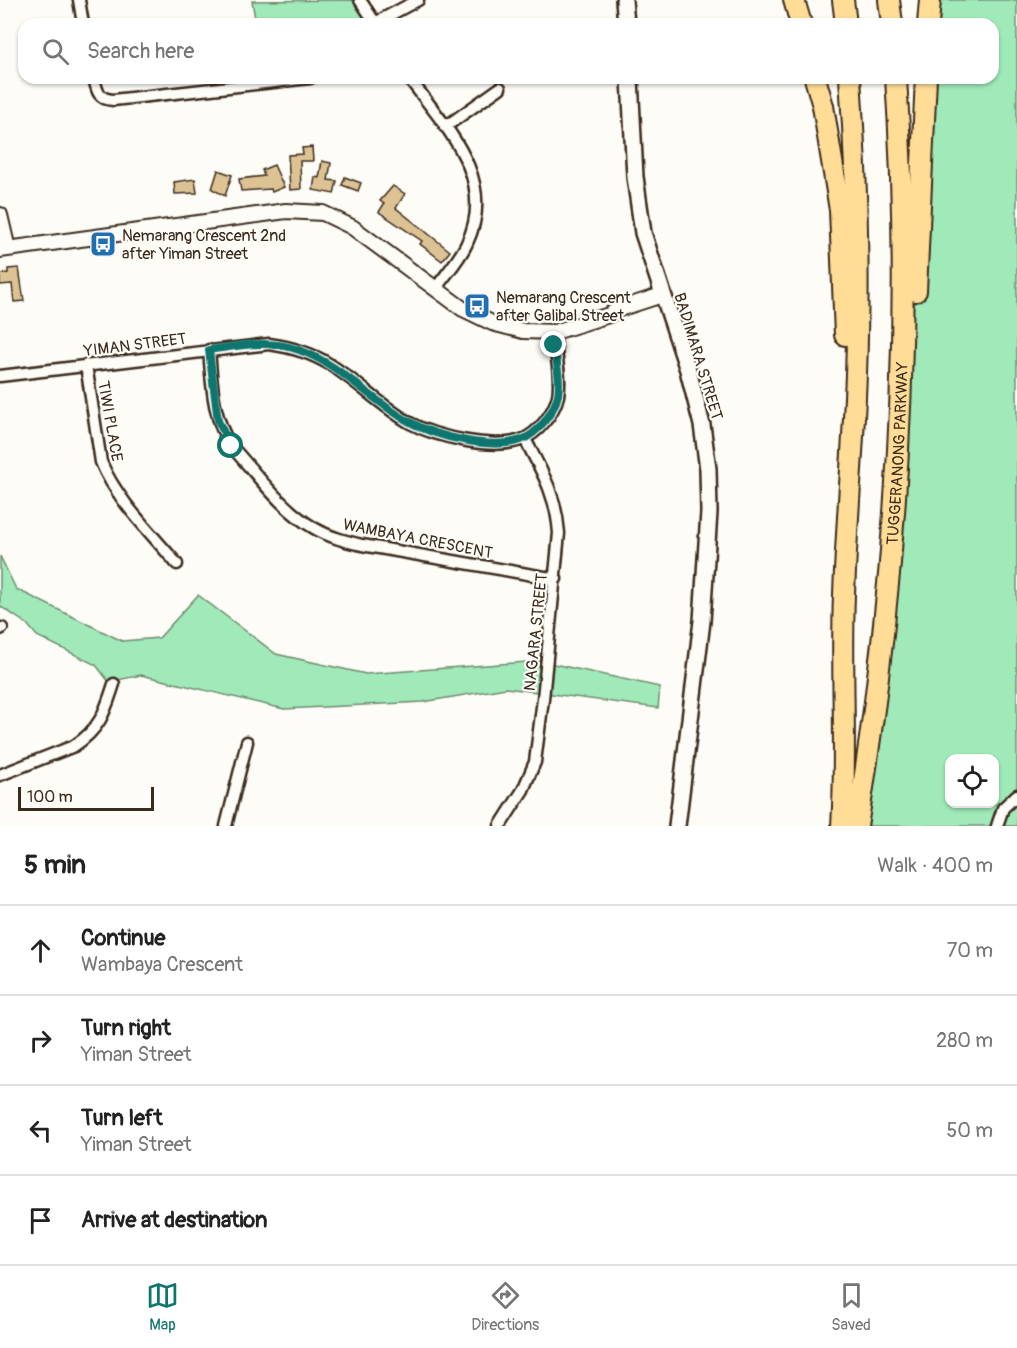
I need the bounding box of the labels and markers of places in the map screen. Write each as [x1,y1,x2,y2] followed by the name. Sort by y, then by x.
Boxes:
[122,226,286,264] place label: Nemarang Crescent 2nd after Yiman Street
[88,229,118,259] bus stop icon: Nemarang Crescent 2nd after Yiman Street
[496,288,631,326] place label: Nemarang Crescent after Galibal Street
[462,291,492,321] bus stop icon: Nemarang Crescent after Galibal Street

